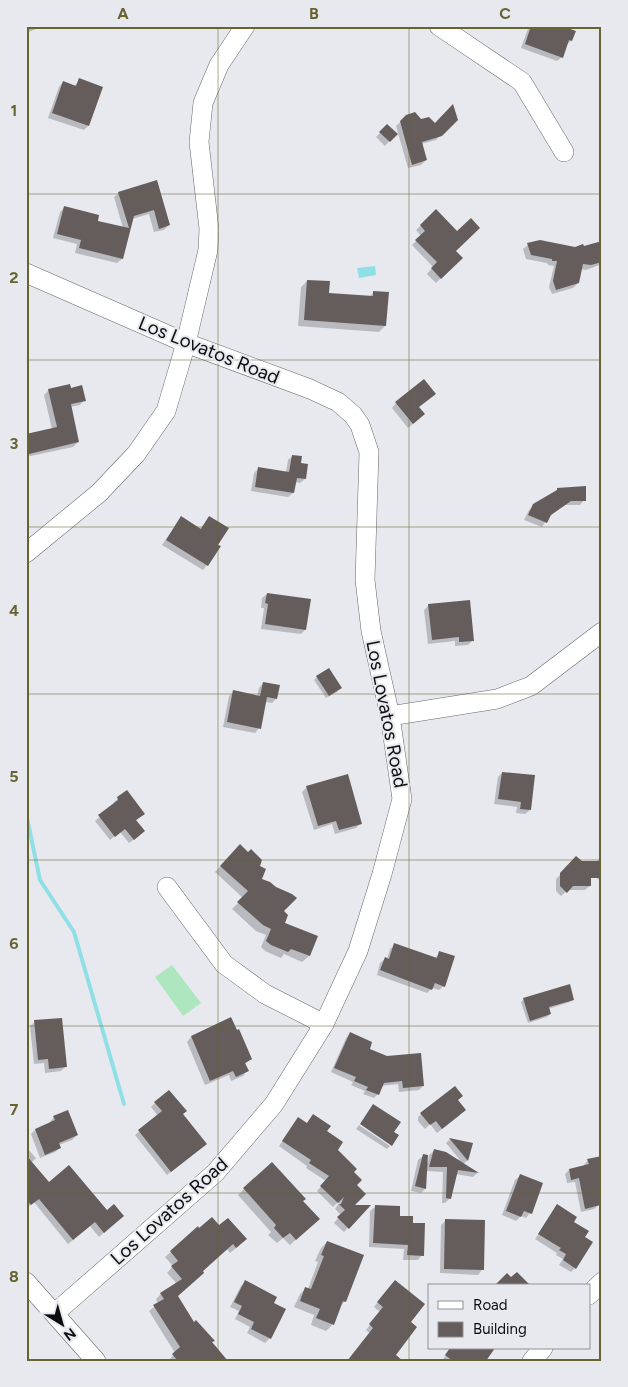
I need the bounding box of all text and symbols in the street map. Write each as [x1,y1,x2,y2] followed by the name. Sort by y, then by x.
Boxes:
[117,4,129,23] text: A
[309,4,319,23] text: B
[499,4,511,23] text: C
[11,101,17,120] text: 1
[9,268,19,287] text: 2
[135,311,283,389] street label: Los Lovatos Road
[10,434,19,453] text: 3
[9,601,19,620] text: 4
[361,638,413,790] street label: Los Lovatos Road
[9,767,19,786] text: 5
[9,934,19,953] text: 6
[10,1100,19,1119] text: 7
[106,1152,232,1270] street label: Los Lovatos Road
[9,1267,19,1286] text: 8
[428,1284,590,1350] legend
[473,1296,508,1314] text: Road
[38,1300,88,1350] north arrow
[473,1320,527,1338] text: Building
[60,1324,79,1344] text: N

